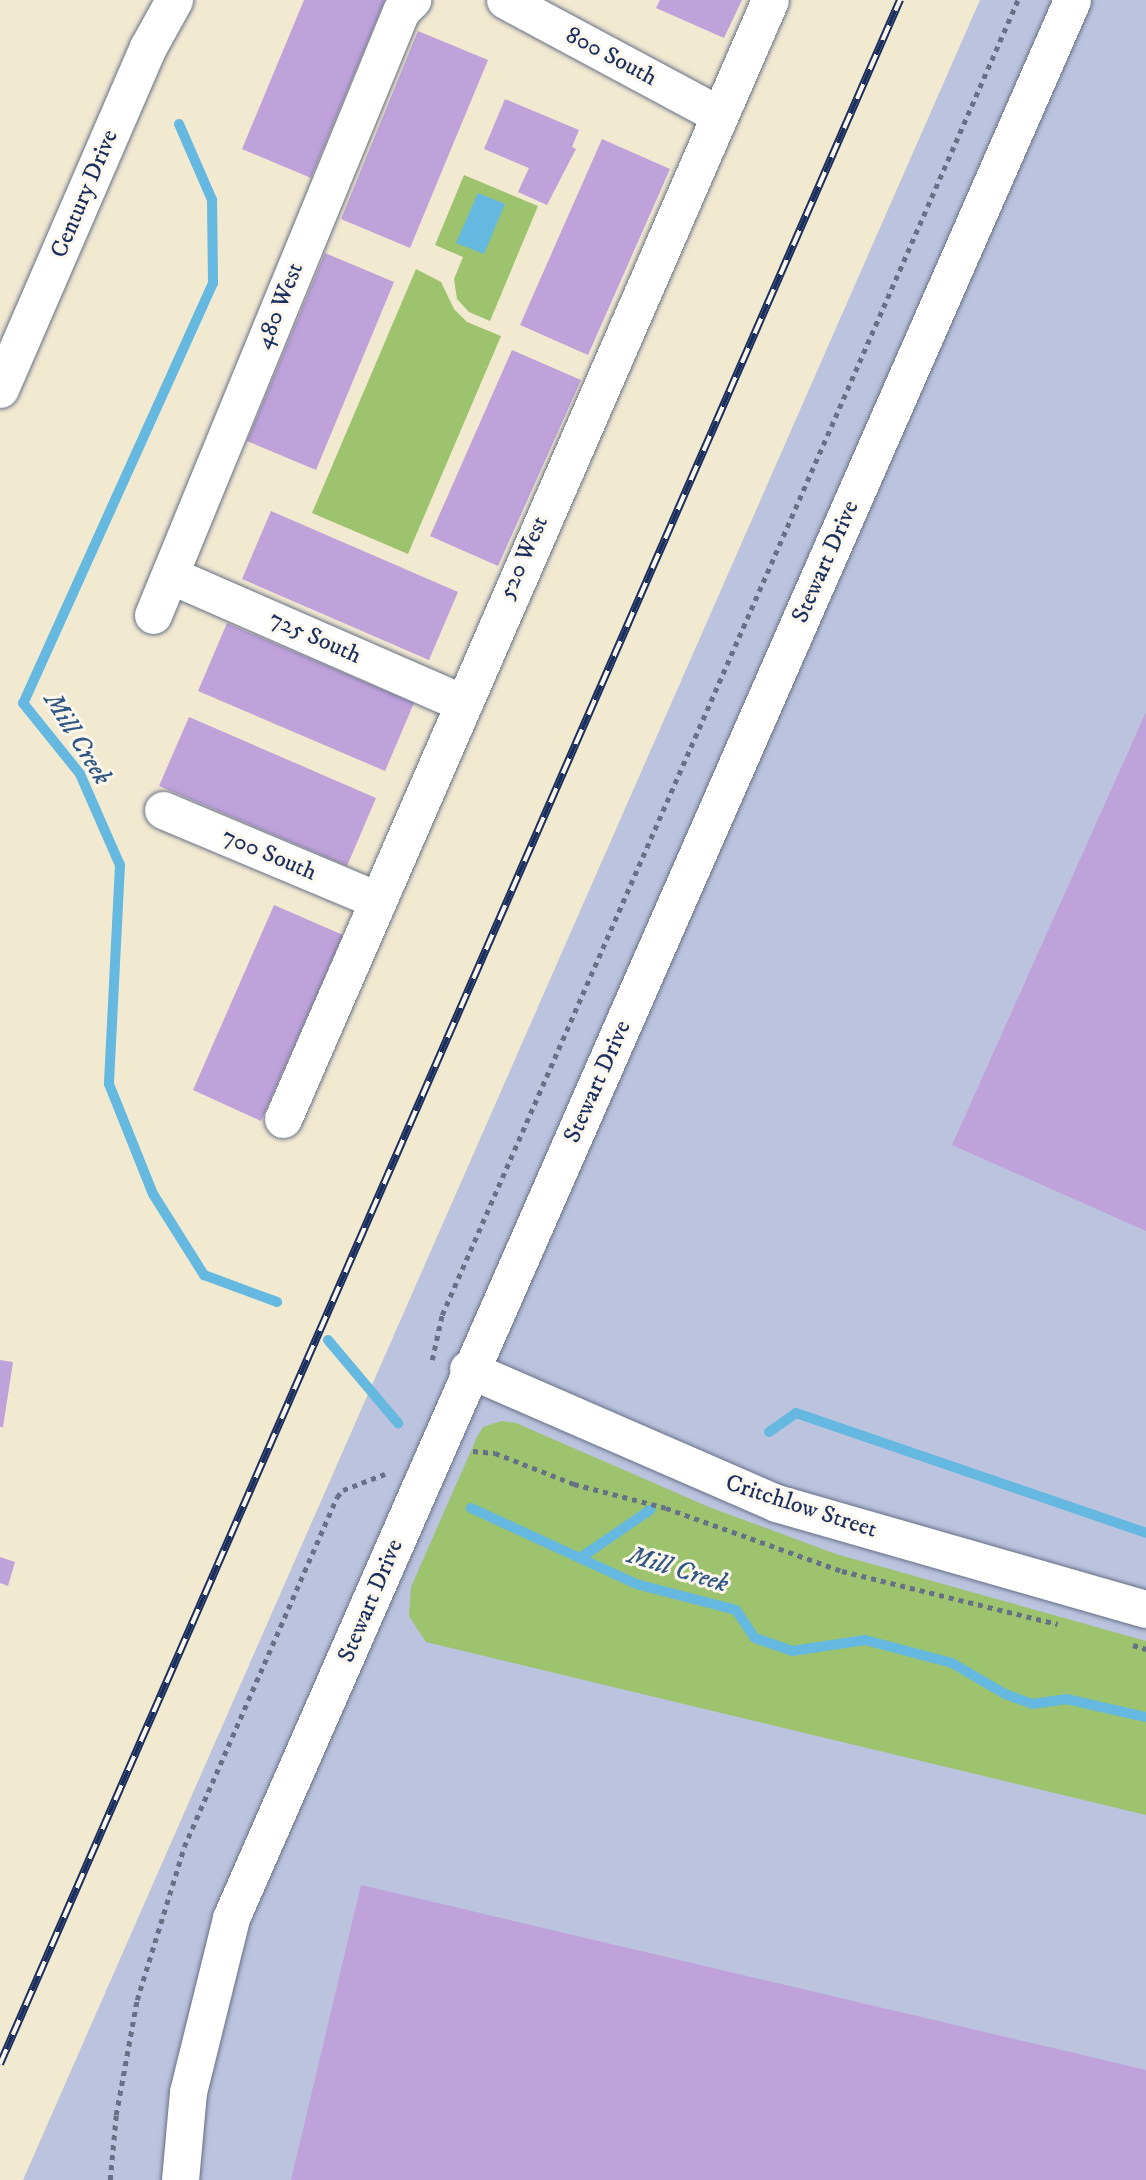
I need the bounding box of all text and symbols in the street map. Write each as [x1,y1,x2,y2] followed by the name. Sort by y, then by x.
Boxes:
[560,21,662,93] street label: 800 South
[45,126,125,262] street label: Century Drive
[250,259,310,353] street label: 480 West
[786,496,866,628] street label: Stewart Drive
[493,512,555,604] street label: 520 West
[265,605,365,671] street label: 725 South
[36,687,118,791] water label: Mill Creek
[217,822,321,888] street label: 700 South
[558,1016,638,1148] street label: Stewart Drive
[722,1469,880,1545] street label: Critchlow Street
[332,1535,410,1667] street label: Stewart Drive
[624,1540,732,1600] water label: Mill Creek

